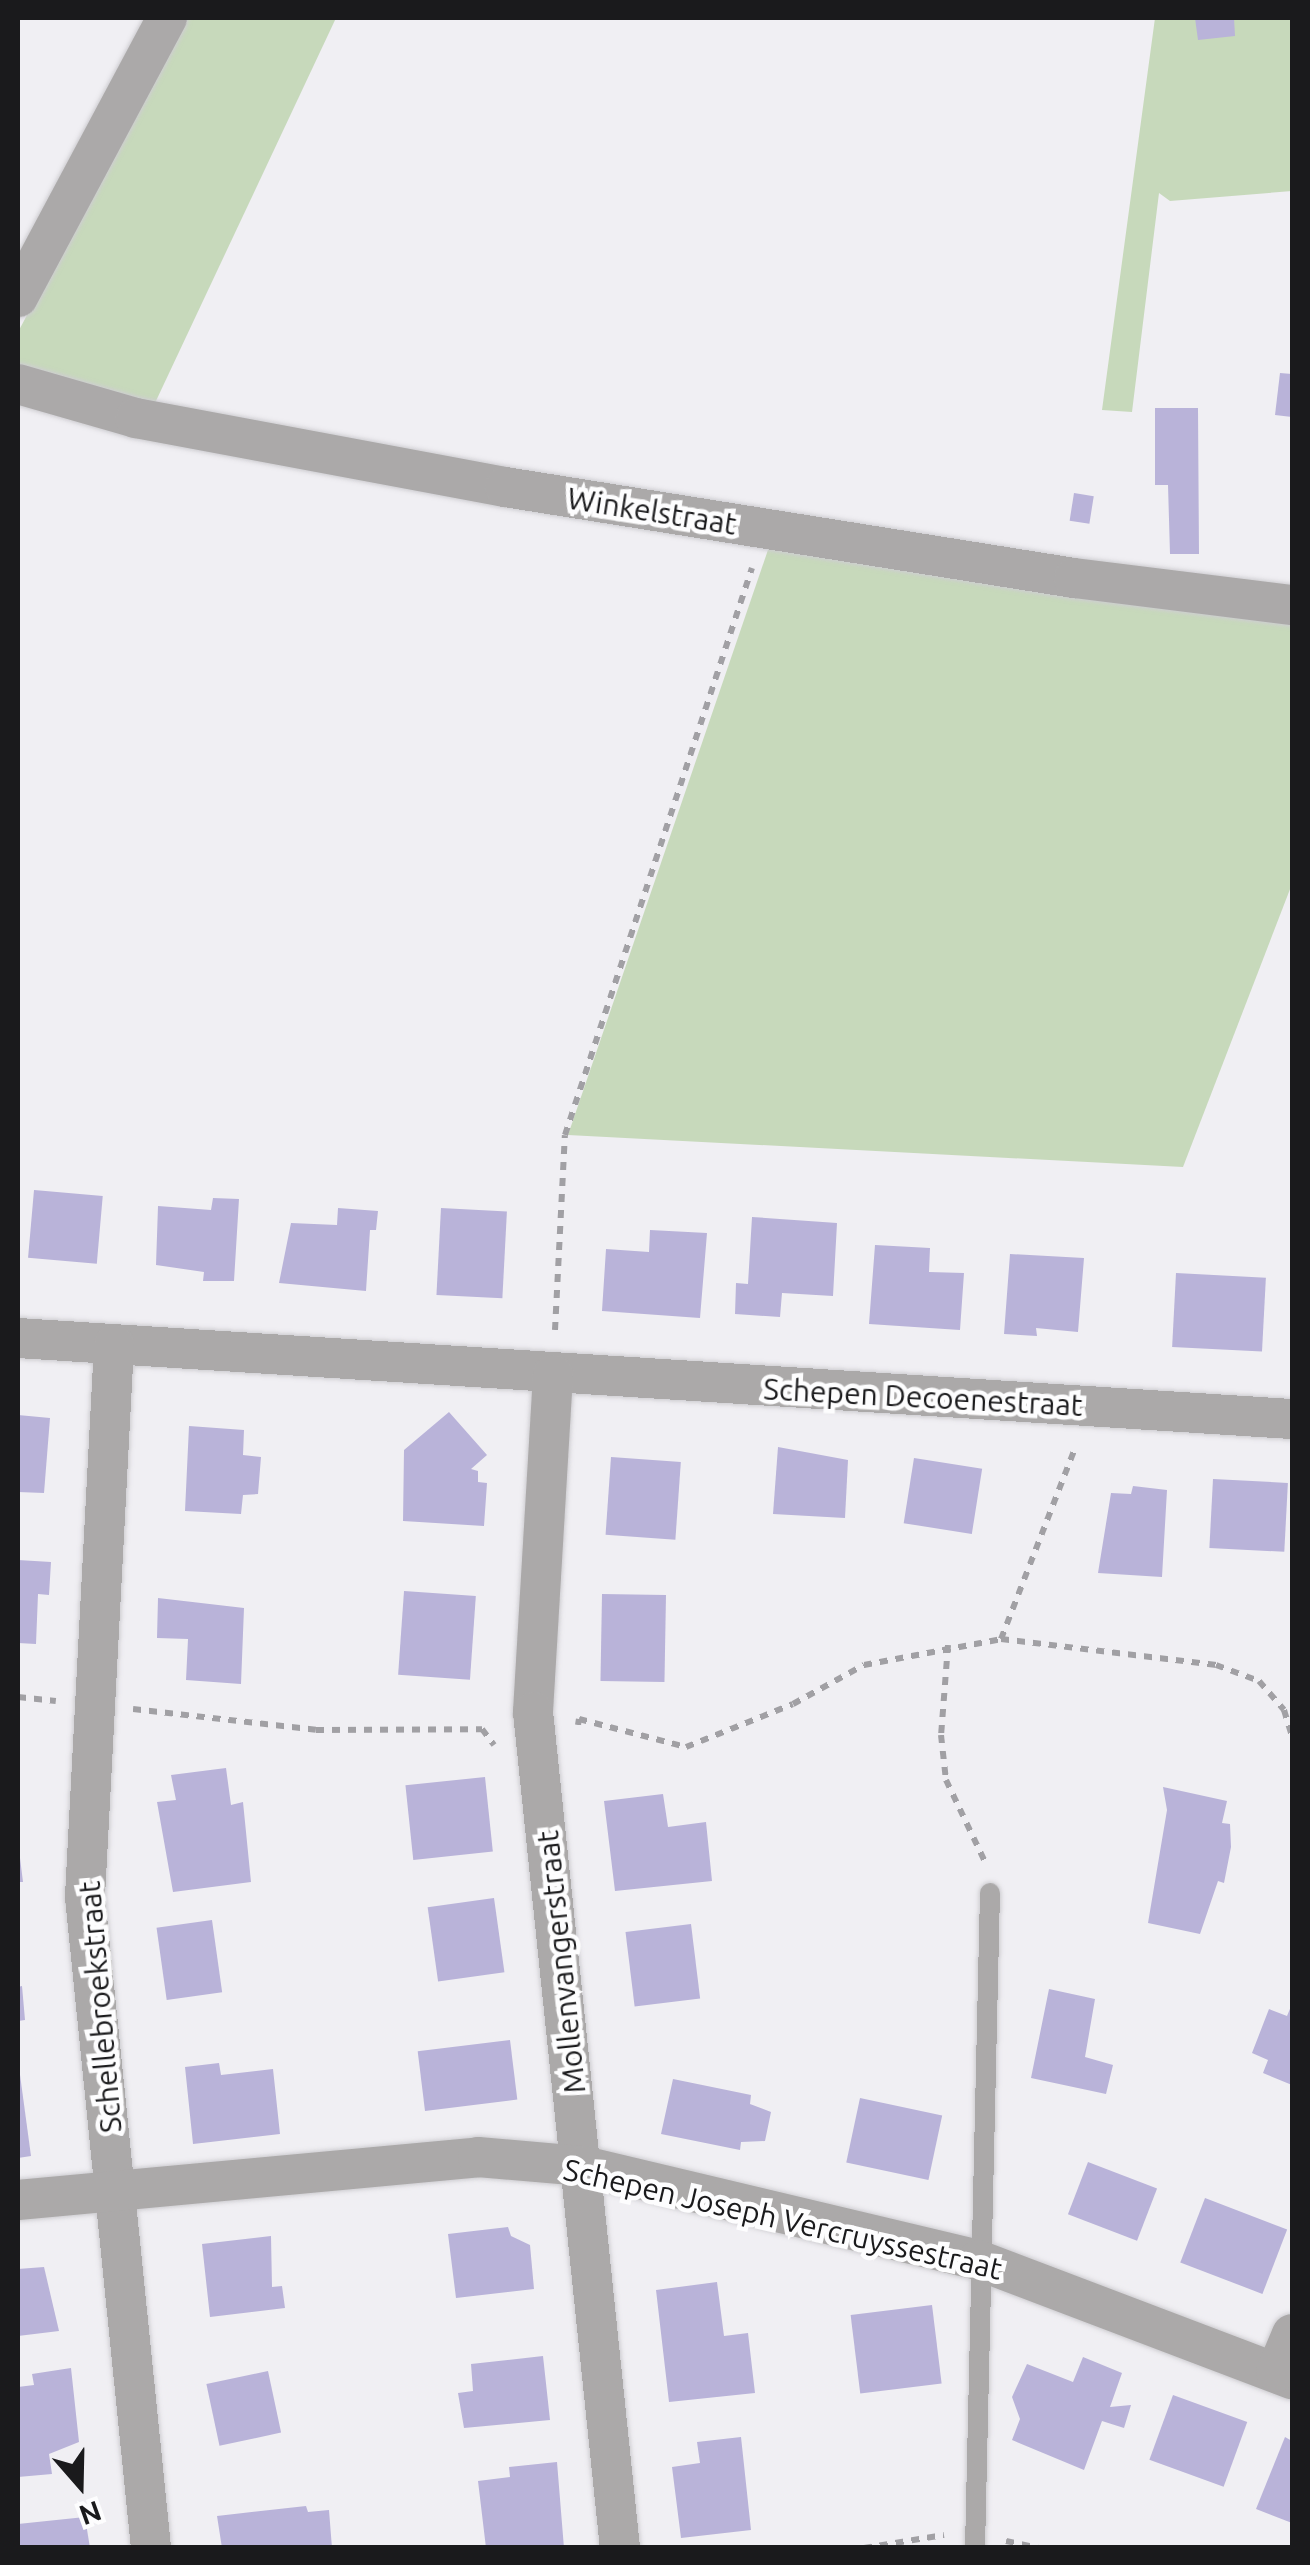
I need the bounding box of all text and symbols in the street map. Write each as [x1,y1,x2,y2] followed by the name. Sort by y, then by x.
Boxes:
[565,480,739,542] street label: Winkelstraat
[762,1371,1084,1423] street label: Schepen Decoenestraat
[529,1829,593,2095] street label: Mollenvangerstraat
[71,1880,129,2134] street label: Schellebroekstraat
[560,2151,1006,2287] street label: Schepen Joseph Vercruyssestraat
[30,2435,130,2535] north arrow
[75,2496,106,2532] text: N

